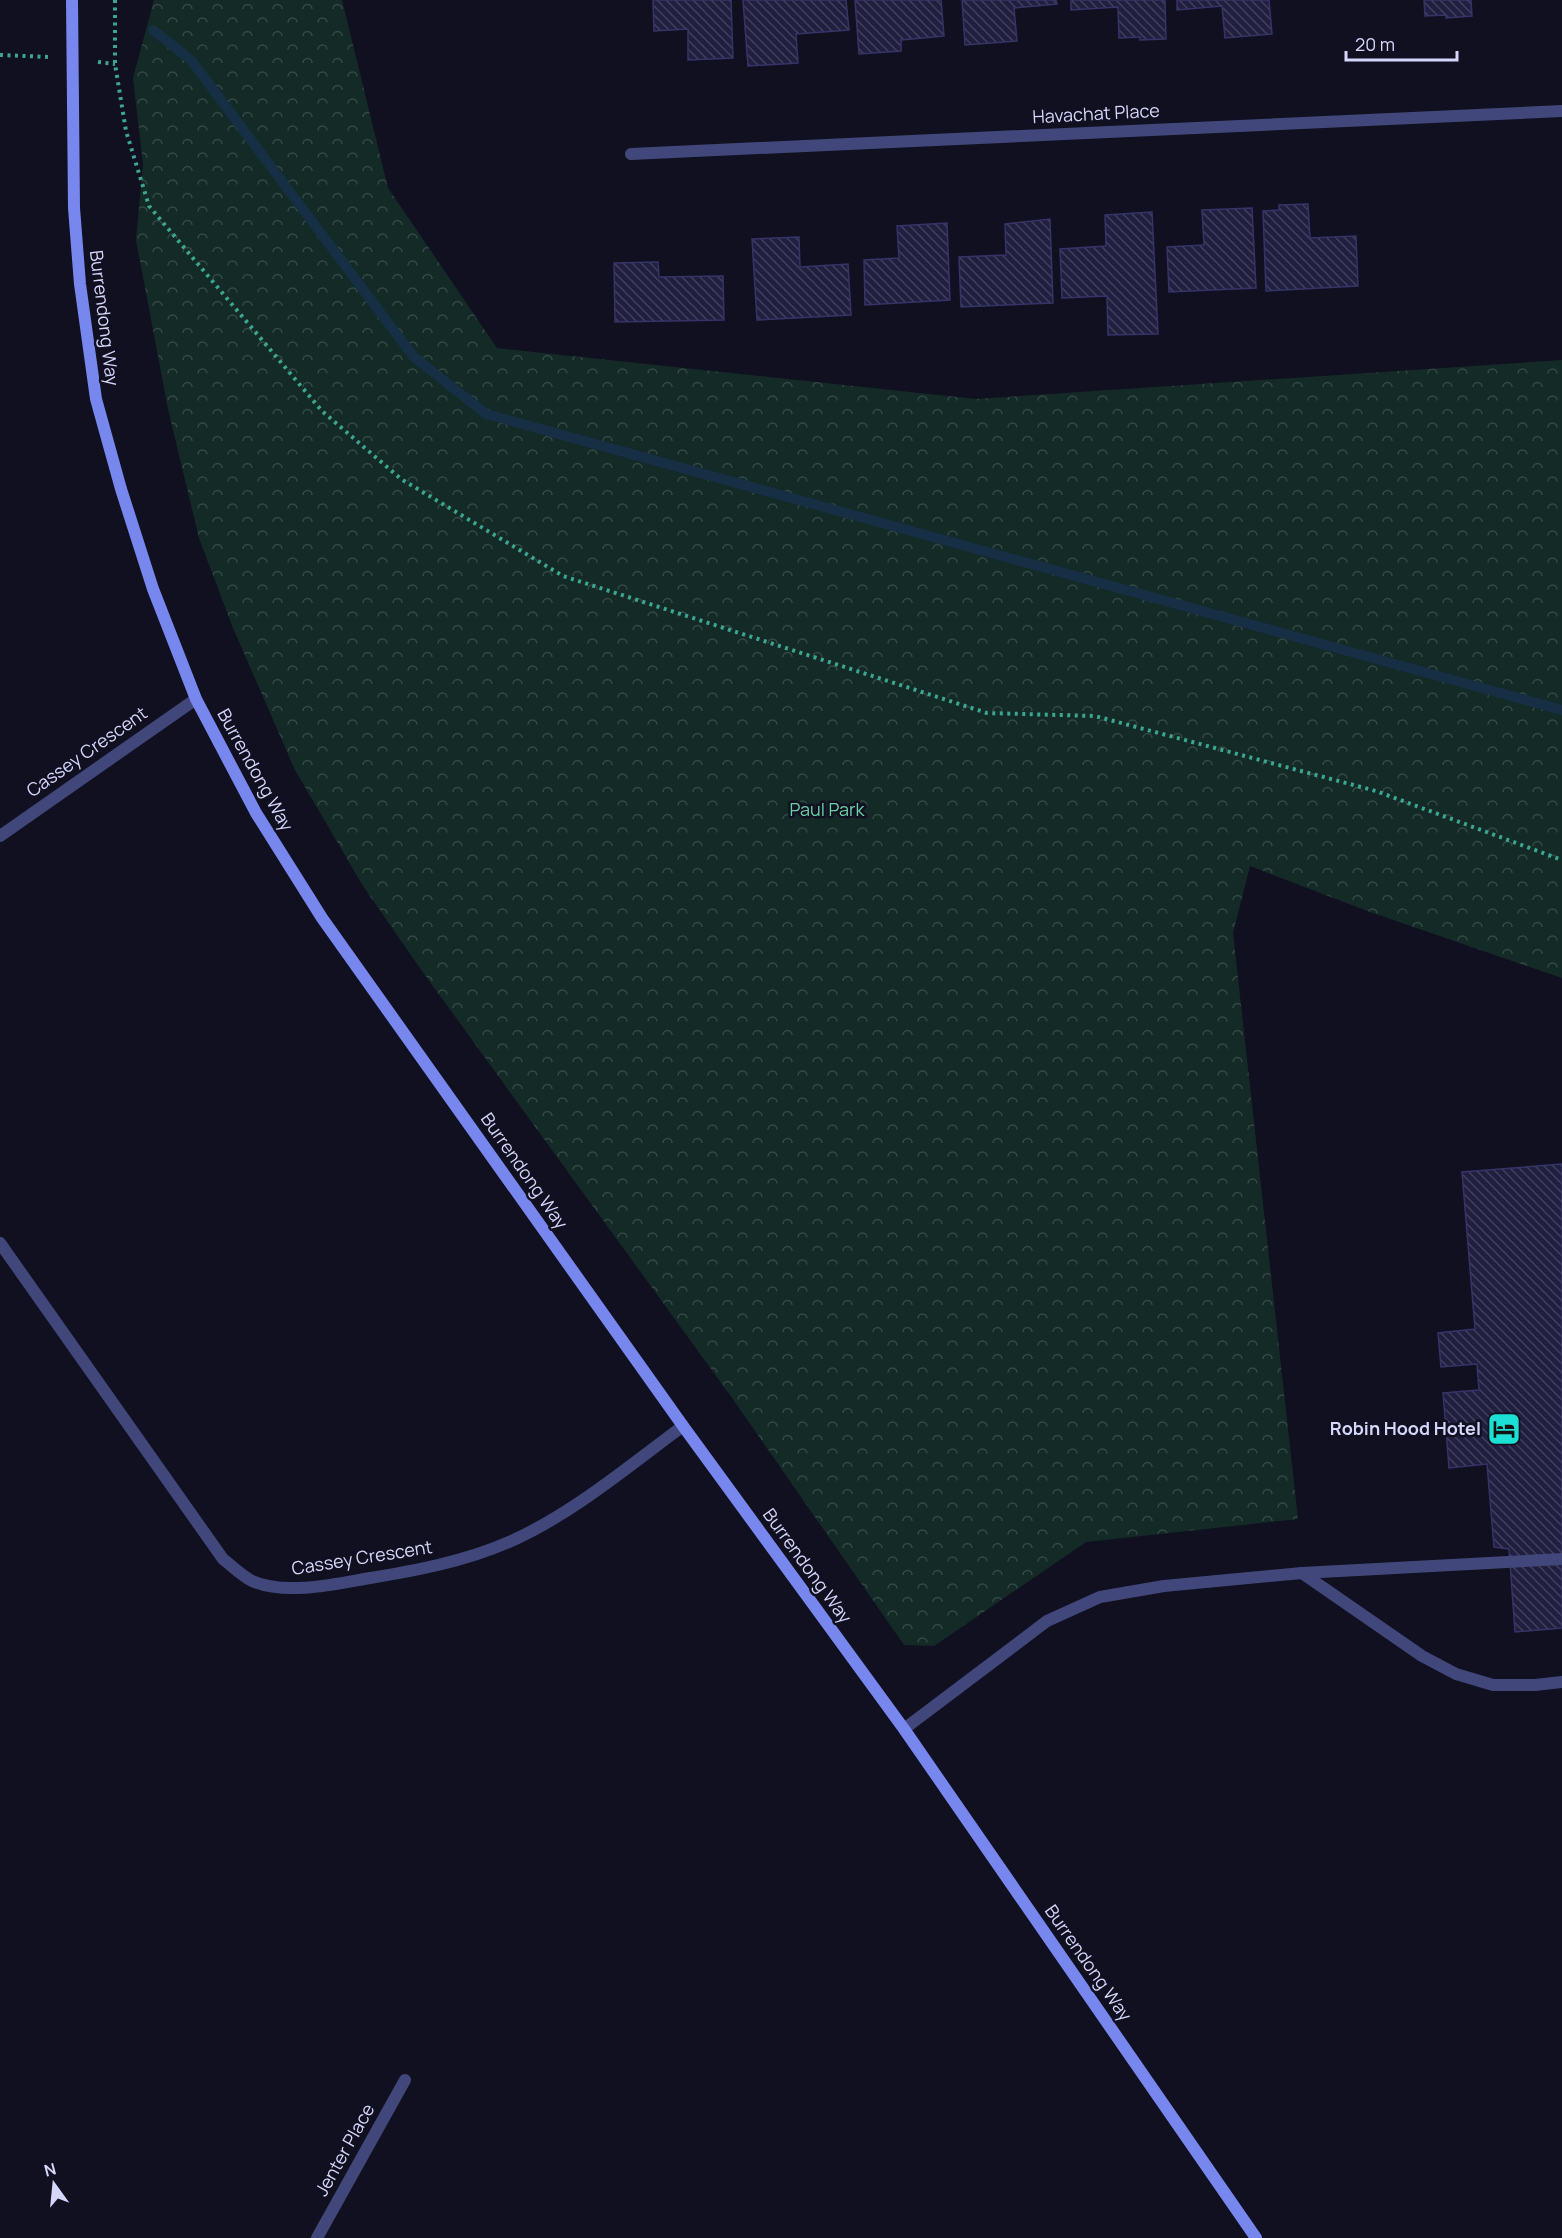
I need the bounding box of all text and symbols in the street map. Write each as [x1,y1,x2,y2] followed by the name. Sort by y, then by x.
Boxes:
[1346,24,1457,62] scale bar
[1355,32,1395,56] text: 20 m
[1032,98,1160,128] street label: Havachat Place
[85,249,125,388] street label: Burrendong Way
[21,701,152,802] street label: Cassey Crescent
[212,704,300,836] street label: Burrendong Way
[790,797,865,821] park label: Paul Park
[476,1108,574,1234] street label: Burrendong Way
[1486,1411,1522,1447] hotel icon: Robin Hood Hotel
[1330,1416,1481,1440] place label: Robin Hood Hotel
[758,1503,858,1628] street label: Burrendong Way
[290,1534,434,1580] street label: Cassey Crescent
[1040,1900,1138,2026] street label: Burrendong Way
[309,2099,379,2200] street label: Jenter Place
[24,2154,84,2214] north arrow
[42,2157,59,2182] text: N

